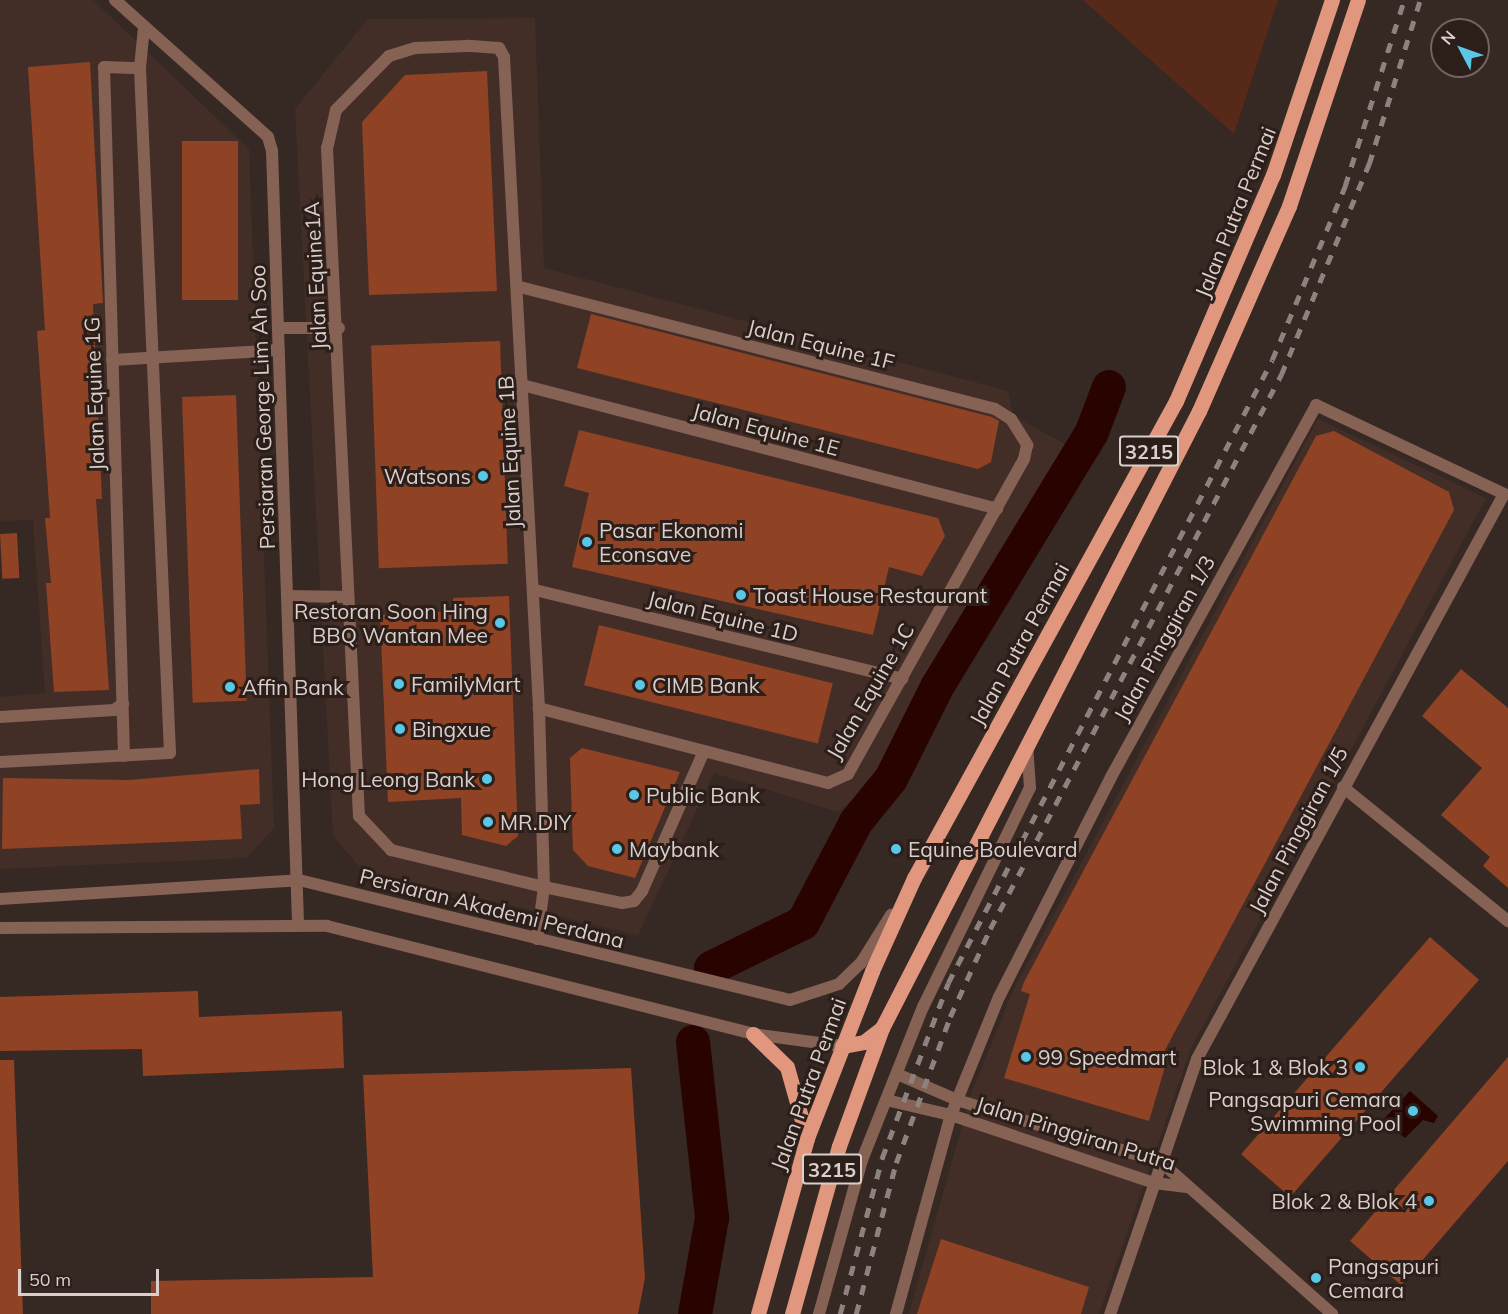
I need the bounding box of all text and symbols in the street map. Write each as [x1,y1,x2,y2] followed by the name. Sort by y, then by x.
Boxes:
[1430,18,1490,78] north arrow
[1436,26,1459,49] text: N
[1189,123,1281,301] street label: Jalan Putra Permai
[299,201,331,351] street label: Jalan Equine1A
[244,264,280,550] street label: Persiaran George Lim Ah Soo
[745,314,897,374] street label: Jalan Equine 1F
[79,317,109,471] street label: Jalan Equine 1G
[492,375,526,529] street label: Jalan Equine 1B
[690,397,842,461] street label: Jalan Equine 1E
[1119,434,1179,468] road number: 3215
[384,463,471,489] place label: Watsons
[476,469,490,483] marker: Watsons
[599,517,744,567] place label: Pasar Ekonomi Econsave
[580,535,594,549] marker: Pasar Ekonomi Econsave
[1108,551,1220,725] street label: Jalan Pinggiran 1/3
[964,558,1074,730] street label: Jalan Putra Permai
[753,582,987,608] place label: Toast House Restaurant
[645,585,801,647] street label: Jalan Equine 1D
[734,588,748,602] marker: Toast House Restaurant
[294,598,488,648] place label: Restoran Soon Hing BBQ Wantan Mee
[493,616,507,630] marker: Restoran Soon Hing BBQ Wantan Mee
[821,618,919,764] street label: Jalan Equine 1C
[411,671,521,697] place label: FamilyMart
[652,672,760,698] place label: CIMB Bank
[242,674,344,700] place label: Affin Bank
[392,677,406,691] marker: FamilyMart
[633,678,647,692] marker: CIMB Bank
[223,680,237,694] marker: Affin Bank
[412,716,491,742] place label: Bingxue
[393,722,407,736] marker: Bingxue
[1243,742,1353,918] street label: Jalan Pinggiran 1/5
[301,766,475,792] place label: Hong Leong Bank
[480,772,494,786] marker: Hong Leong Bank
[646,782,760,808] place label: Public Bank
[627,788,641,802] marker: Public Bank
[500,809,571,835] place label: MR.DIY
[481,815,495,829] marker: MR.DIY
[629,836,719,862] place label: Maybank
[908,836,1077,862] place label: Equine Boulevard
[610,842,624,856] marker: Maybank
[889,842,903,856] marker: Equine Boulevard
[357,863,627,953] street label: Persiaran Akademi Perdana
[765,994,851,1174] street label: Jalan Putra Permai
[1038,1044,1176,1070] place label: 99 Speedmart
[1019,1050,1033,1064] marker: 99 Speedmart
[1203,1054,1348,1080] place label: Blok 1 & Blok 3
[1353,1060,1367,1074] marker: Blok 1 & Blok 3
[1208,1086,1401,1136] place label: Pangsapuri Cemara Swimming Pool
[973,1091,1179,1175] street label: Jalan Pinggiran Putra
[1406,1104,1420,1118] marker: Pangsapuri Cemara Swimming Pool
[802,1152,862,1186] road number: 3215
[1272,1188,1417,1214] place label: Blok 2 & Blok 4
[1422,1194,1436,1208] marker: Blok 2 & Blok 4
[1328,1253,1439,1303] place label: Pangsapuri Cemara
[21,1257,162,1295] scale bar
[29,1268,71,1291] text: 50 m
[1309,1271,1323,1285] marker: Pangsapuri Cemara

